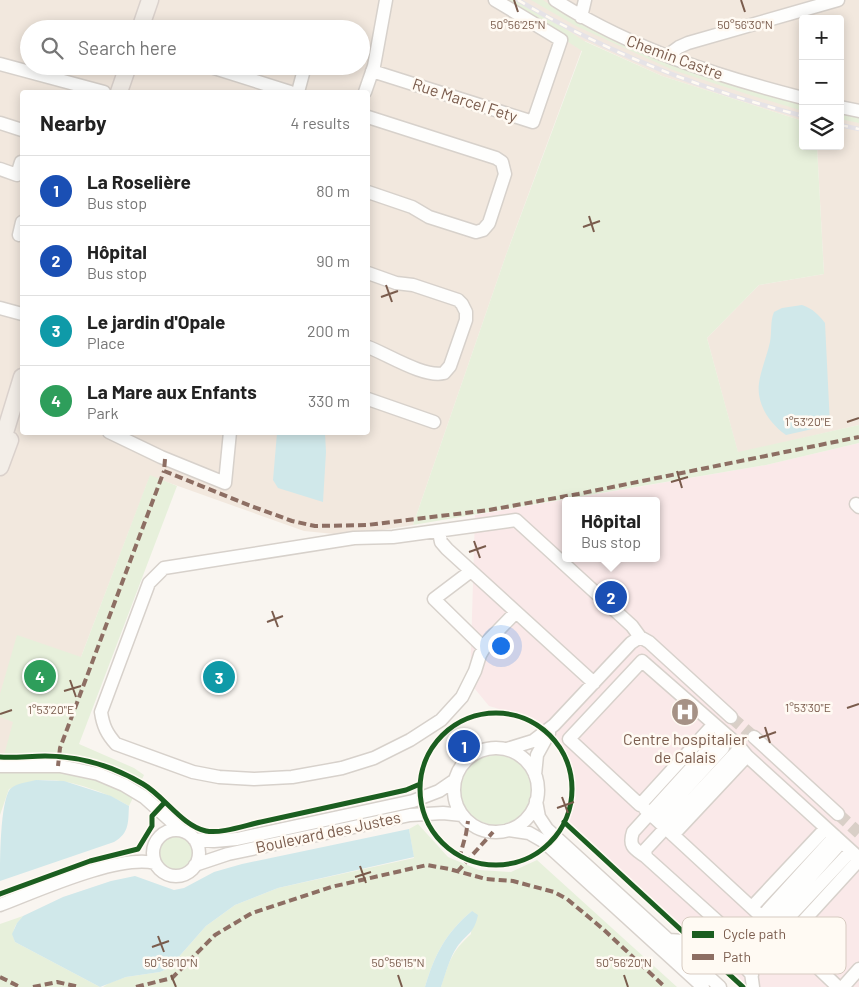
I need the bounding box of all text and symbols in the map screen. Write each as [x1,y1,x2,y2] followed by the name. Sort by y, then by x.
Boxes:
[799,15,844,150] map controls
[799,15,844,60] button: +
[490,17,546,31] text: 50°56'25"N
[717,17,773,31] text: 50°56'30"N
[20,20,370,75] search box
[624,30,726,83] street label: Chemin Castre
[38,34,66,62] icon: search
[78,36,177,59] text: Search here
[799,60,844,105] button: −
[410,74,521,126] street label: Rue Marcel Fety
[799,105,844,150] button: layers
[40,110,106,135] text: Nearby
[290,113,350,132] text: 4 results
[87,170,191,193] text: La Roselière
[53,181,59,200] text: 1
[316,181,350,200] text: 80 m
[87,193,147,212] text: Bus stop
[87,240,147,263] text: Hôpital
[52,251,60,270] text: 2
[316,251,350,270] text: 90 m
[87,263,147,282] text: Bus stop
[87,310,225,333] text: Le jardin d'Opale
[52,321,60,340] text: 3
[307,321,350,340] text: 200 m
[87,333,125,352] text: Place
[87,380,257,403] text: La Mare aux Enfants
[51,391,61,410] text: 4
[308,391,350,410] text: 330 m
[87,403,118,422] text: Park
[785,414,831,428] text: 1°53'20"E
[562,497,660,562] popup
[581,509,641,532] text: Hôpital
[581,532,641,551] text: Bus stop
[595,578,627,616] pin: 2
[488,633,514,659] your location
[24,657,56,695] pin: 4
[203,658,235,696] pin: 3
[670,697,700,727] hospital icon: Centre hospitalier de Calais
[785,700,831,714] text: 1°53'30"E
[28,702,74,716] text: 1°53'20"E
[448,727,480,765] pin: 1
[623,729,747,766] place label: Centre hospitalier de Calais
[254,807,402,856] street label: Boulevard des Justes
[682,917,846,974] legend
[723,925,786,942] text: Cycle path
[723,948,751,965] text: Path
[144,955,198,969] text: 50°56'10"N
[371,955,425,969] text: 50°56'15"N
[596,955,652,969] text: 50°56'20"N

